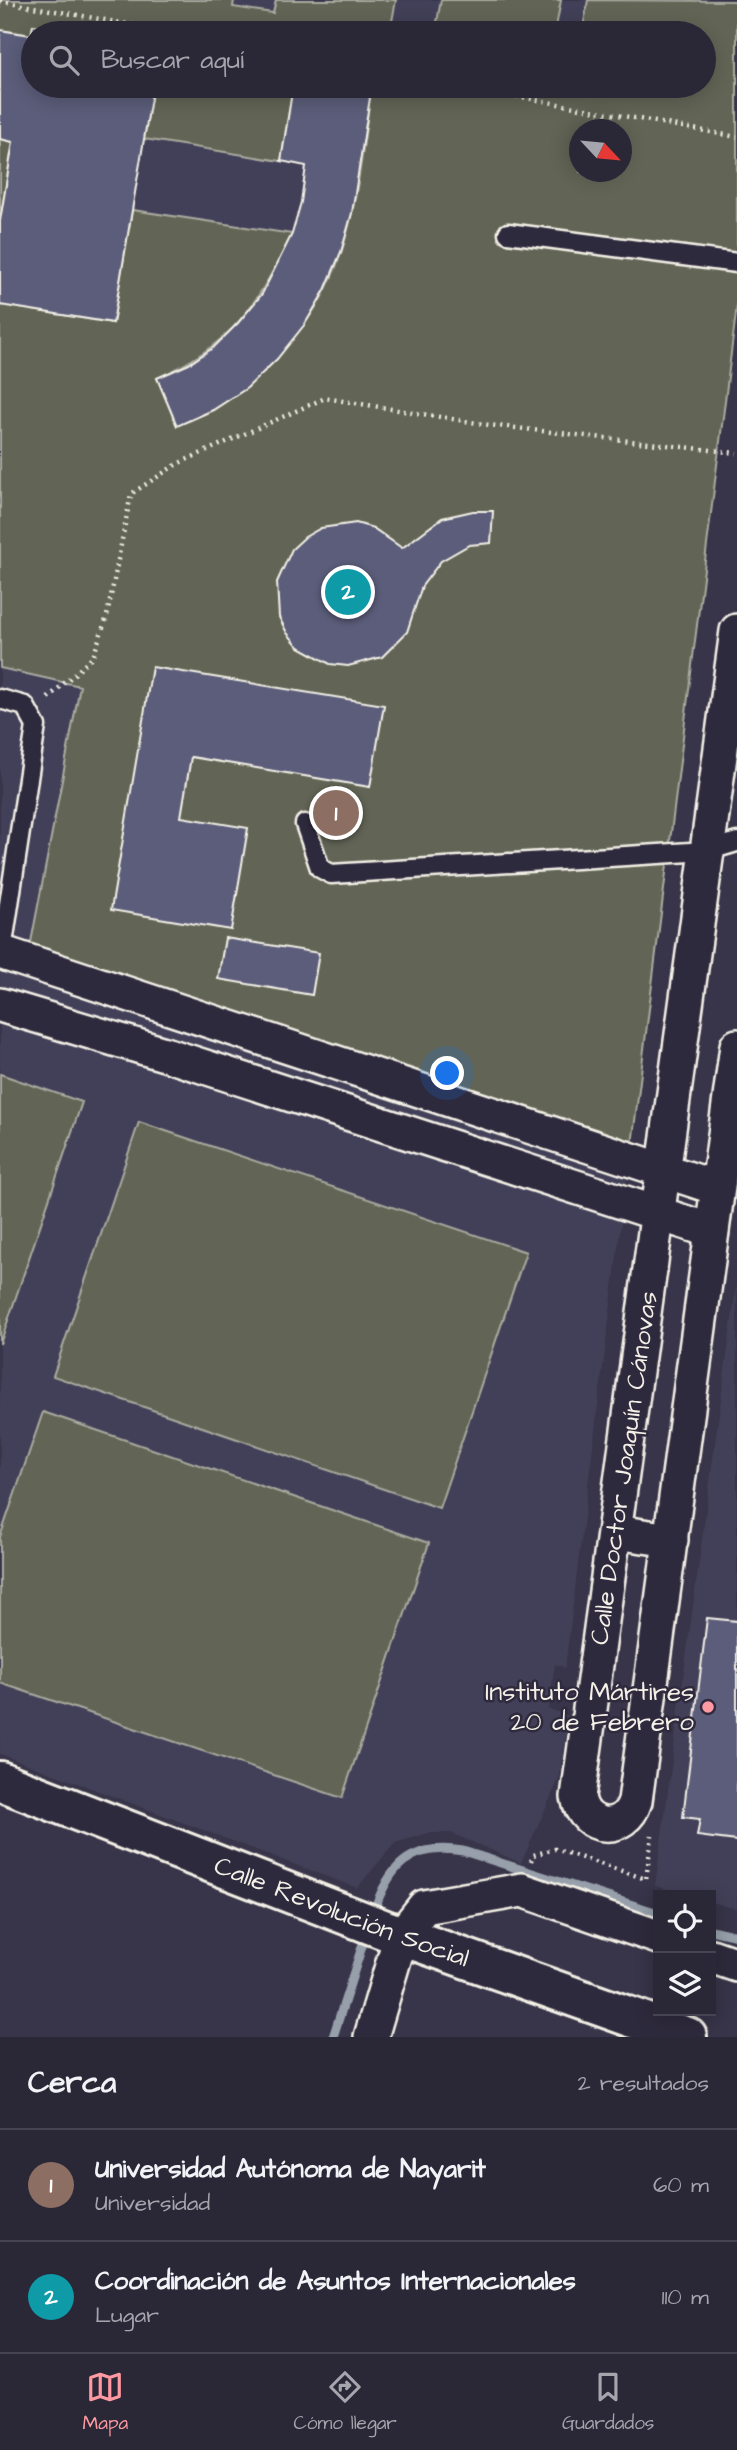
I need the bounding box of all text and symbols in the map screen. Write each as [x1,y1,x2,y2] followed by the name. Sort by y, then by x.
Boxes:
[21,21,716,98] search box
[45,41,83,79] icon: search
[101,42,244,78] text: Buscar aquí
[569,119,632,182] north arrow
[325,566,371,618] pin: 2
[313,787,359,839] pin: 1
[430,1056,464,1090] your location
[581,1289,667,1647] street label: Calle Doctor Joaquín Cánovas
[485,1674,694,1740] place label: Instituto Mártires 20 de Febrero
[700,1699,716,1715] marker: Instituto Mártires 20 de Febrero
[209,1848,474,1976] street label: Calle Revolución Social
[653,1890,716,2016] map controls
[653,1890,716,1953] button: locate
[653,1953,716,2016] button: layers
[28,2062,116,2104] text: Cerca
[577,2067,709,2099] text: 2 resultados
[95,2151,486,2187] text: Universidad Autónoma de Nayarit
[50,2169,52,2201] text: 1
[653,2169,709,2201] text: 60 m
[95,2187,210,2219] text: Universidad
[95,2263,576,2299] text: Coordinación de Asuntos Internacionales
[44,2281,58,2313] text: 2
[661,2281,709,2313] text: 110 m
[95,2299,159,2331] text: Lugar
[83,2368,128,2437] tab: Mapa
[293,2368,397,2437] tab: Cómo llegar
[562,2368,654,2437] tab: Guardados

